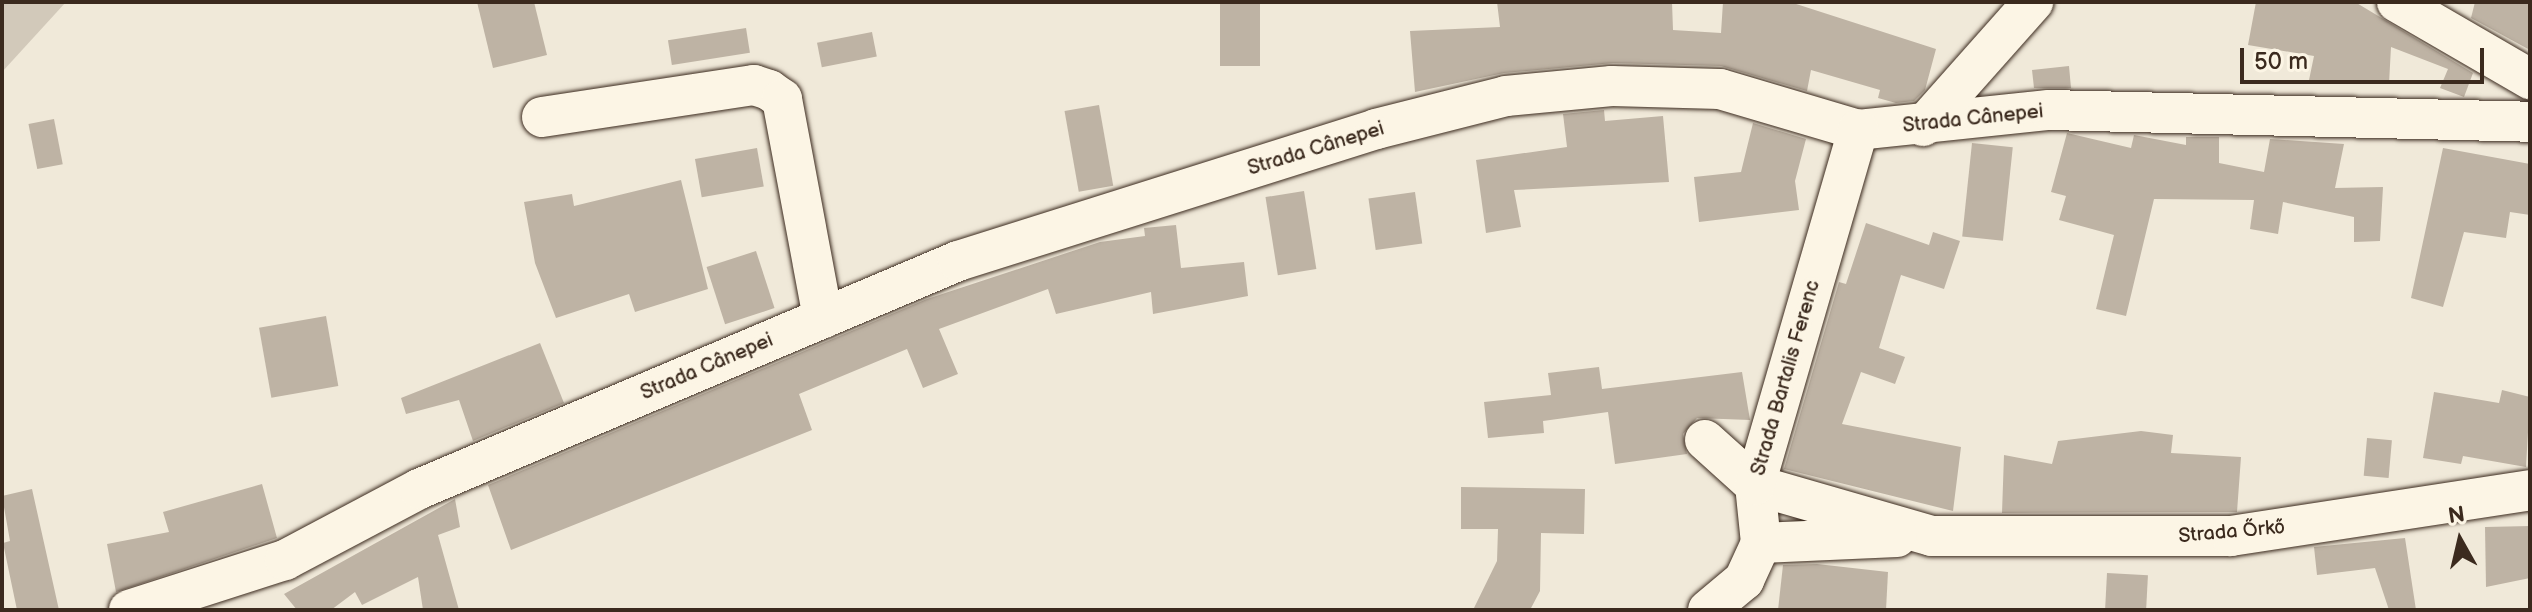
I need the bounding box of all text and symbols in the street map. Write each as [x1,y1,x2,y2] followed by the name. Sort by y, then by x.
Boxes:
[2244,32,2488,82] scale bar
[2254,47,2308,76] text: 50 m
[1901,100,2045,138] street label: Strada Cânepei
[1245,117,1387,181] street label: Strada Cânepei
[1747,278,1825,478] street label: Strada Bartalis Ferenc
[637,328,777,406] street label: Strada Cânepei
[2420,500,2500,580] north arrow
[2447,501,2467,530] text: N
[2178,515,2286,549] street label: Strada Őrkő

